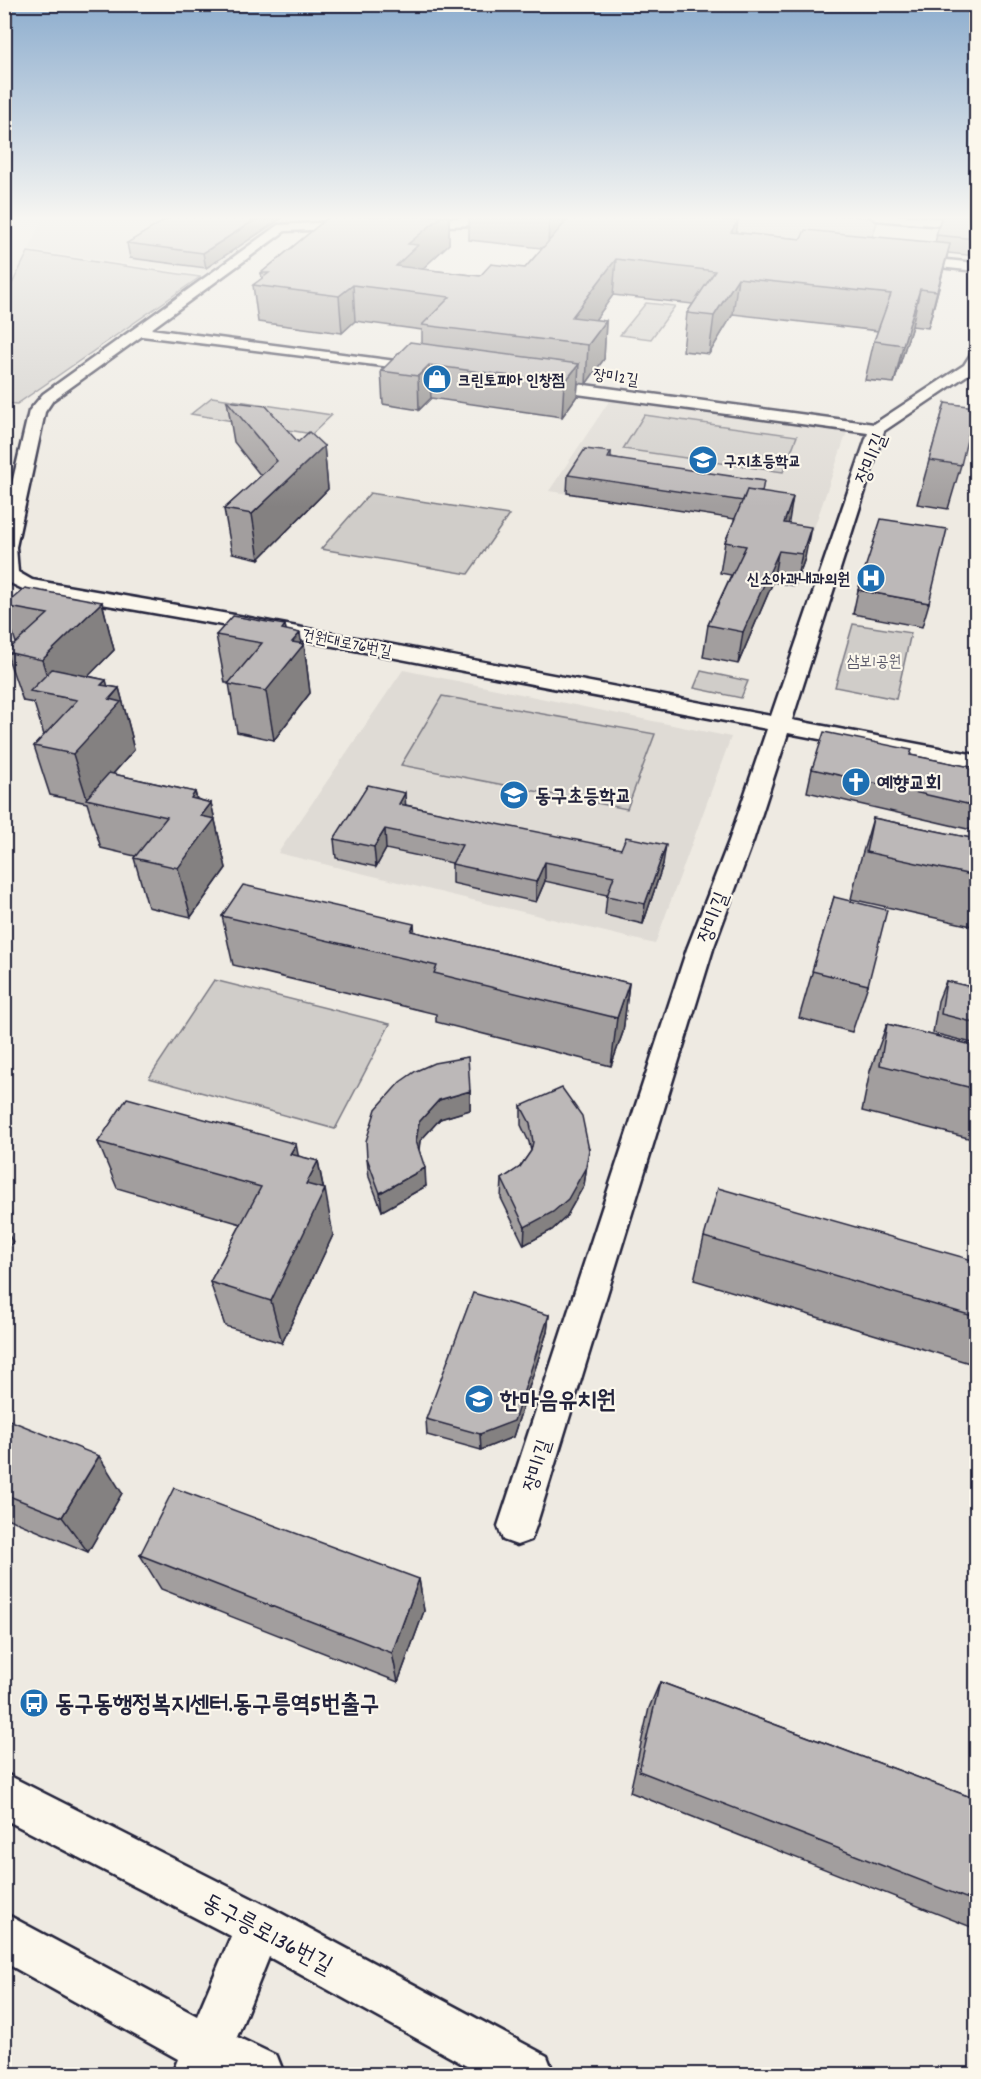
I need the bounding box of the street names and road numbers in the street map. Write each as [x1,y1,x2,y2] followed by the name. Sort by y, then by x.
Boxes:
[591,364,640,393] street label: 장미2길
[850,429,896,489] street label: 장미1길
[300,624,394,664] street label: 건원대로76번길
[692,888,737,948] street label: 장미1길
[518,1437,560,1495] street label: 장미1길
[195,1887,338,1984] street label: 동구릉로136번길

